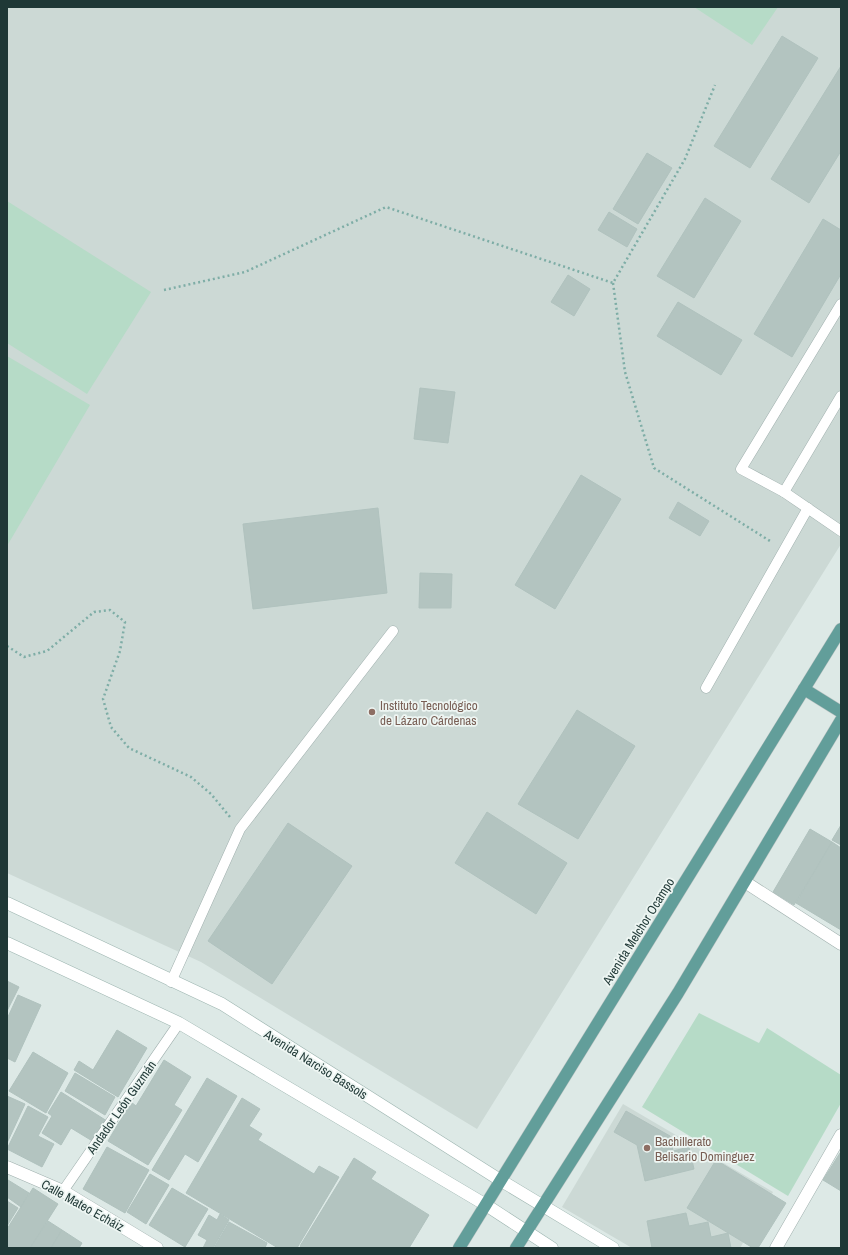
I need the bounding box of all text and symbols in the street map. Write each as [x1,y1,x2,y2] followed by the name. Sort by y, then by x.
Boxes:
[380,697,478,729] place label: Instituto Tecnológico de Lázaro Cárdenas
[367,707,377,717] marker: Instituto Tecnológico de Lázaro Cárdenas
[598,875,678,989] street label: Avenida Melchor Ocampo
[260,1025,371,1103] street label: Avenida Narciso Bassols
[82,1057,160,1158] street label: Andador León Guzmán
[655,1133,755,1165] place label: Bachillerato Belisario Dominguez
[642,1143,652,1153] marker: Bachillerato Belisario Dominguez
[38,1176,127,1235] street label: Calle Mateo Echáiz

